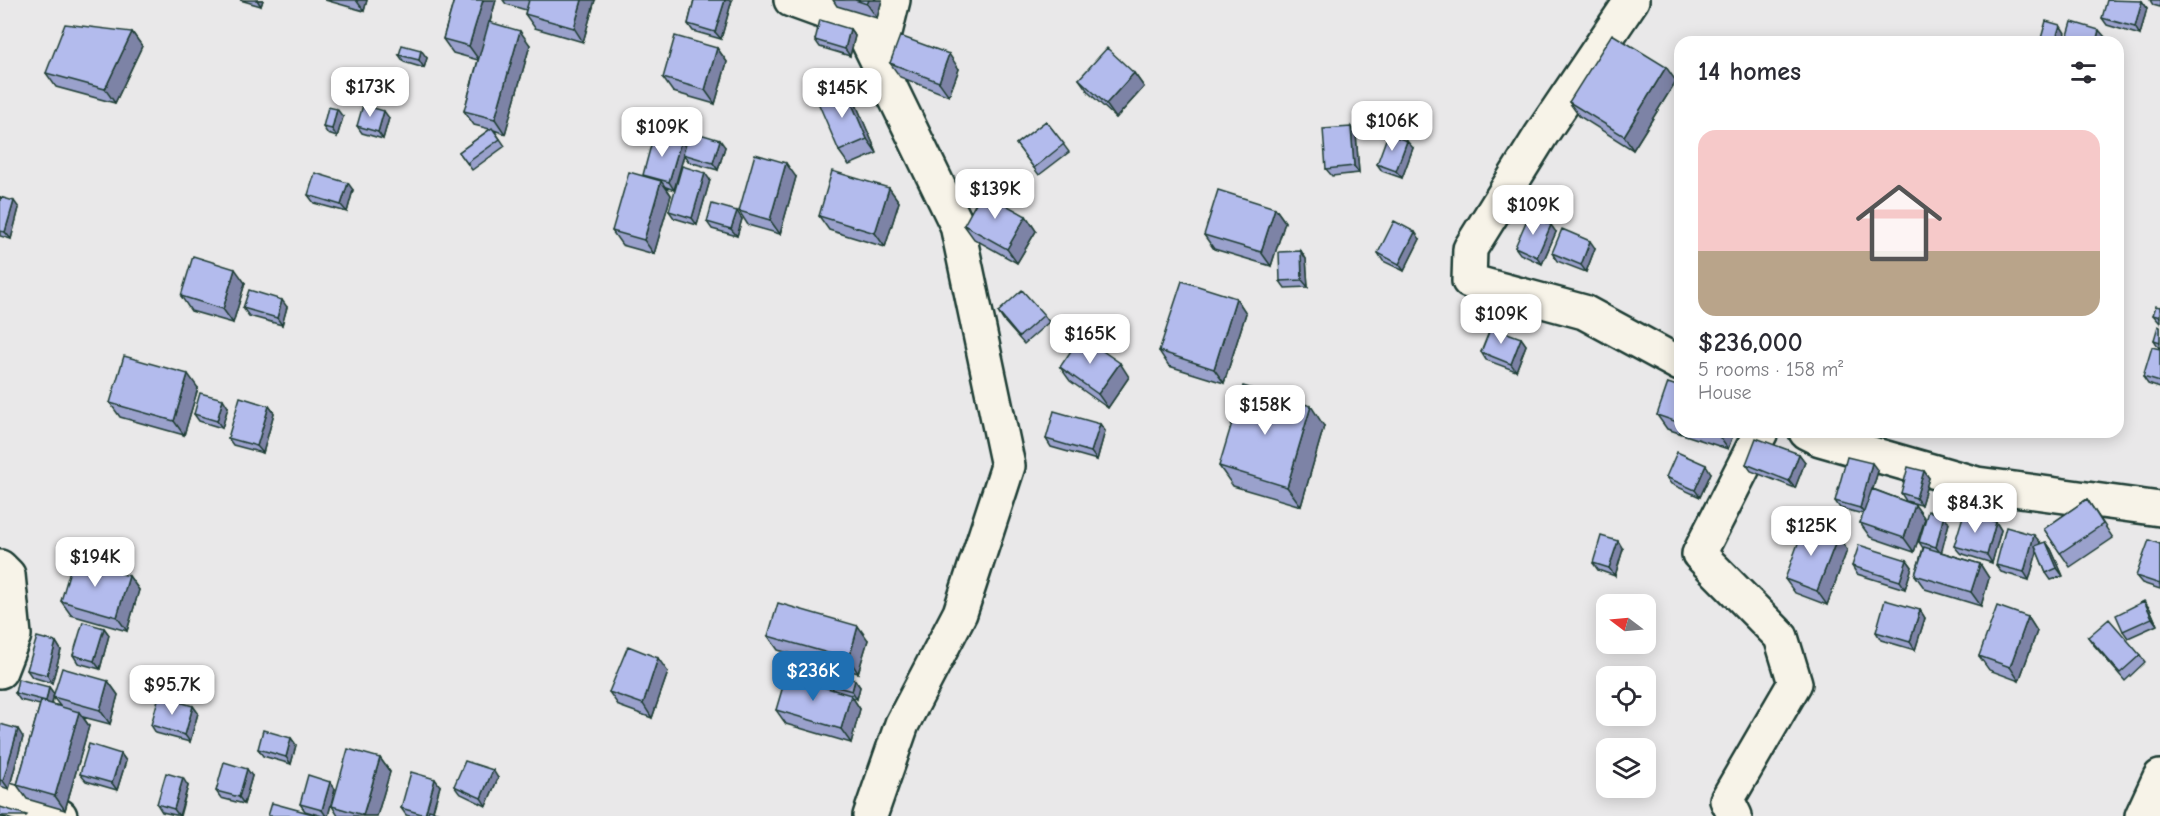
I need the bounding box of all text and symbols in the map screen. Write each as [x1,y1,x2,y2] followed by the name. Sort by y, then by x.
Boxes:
[2067,56,2100,89] icon: filters
[1698,57,1801,87] text: 14 homes
[328,67,412,118] pin: $173K
[800,68,884,119] pin: $145K
[345,75,395,98] text: $173K
[817,76,867,99] text: $145K
[1350,101,1434,152] pin: $106K
[620,107,704,158] pin: $109K
[1365,109,1419,132] text: $106K
[635,115,689,138] text: $109K
[953,169,1037,220] pin: $139K
[1845,169,1953,277] icon: home
[969,177,1021,200] text: $139K
[1491,185,1575,236] pin: $109K
[1506,193,1560,216] text: $109K
[1459,294,1543,345] pin: $109K
[1474,302,1528,325] text: $109K
[1048,314,1132,365] pin: $165K
[1064,322,1116,345] text: $165K
[1698,328,1803,358] text: $236,000
[1698,358,1843,381] text: 5 rooms · 158 m²
[1698,381,1752,404] text: House
[1223,385,1307,436] pin: $158K
[1239,393,1291,416] text: $158K
[1926,483,2024,534] pin: $84.3K
[1947,491,2003,514] text: $84.3K
[1769,506,1853,557] pin: $125K
[1785,514,1837,537] text: $125K
[53,537,137,588] pin: $194K
[70,545,121,568] text: $194K
[1596,594,1656,654] north arrow
[1596,594,1656,798] map controls
[771,651,855,702] pin: $236K
[786,659,840,682] text: $236K
[123,665,221,716] pin: $95.7K
[1596,666,1656,726] button: locate
[144,673,201,696] text: $95.7K
[1596,738,1656,798] button: layers

